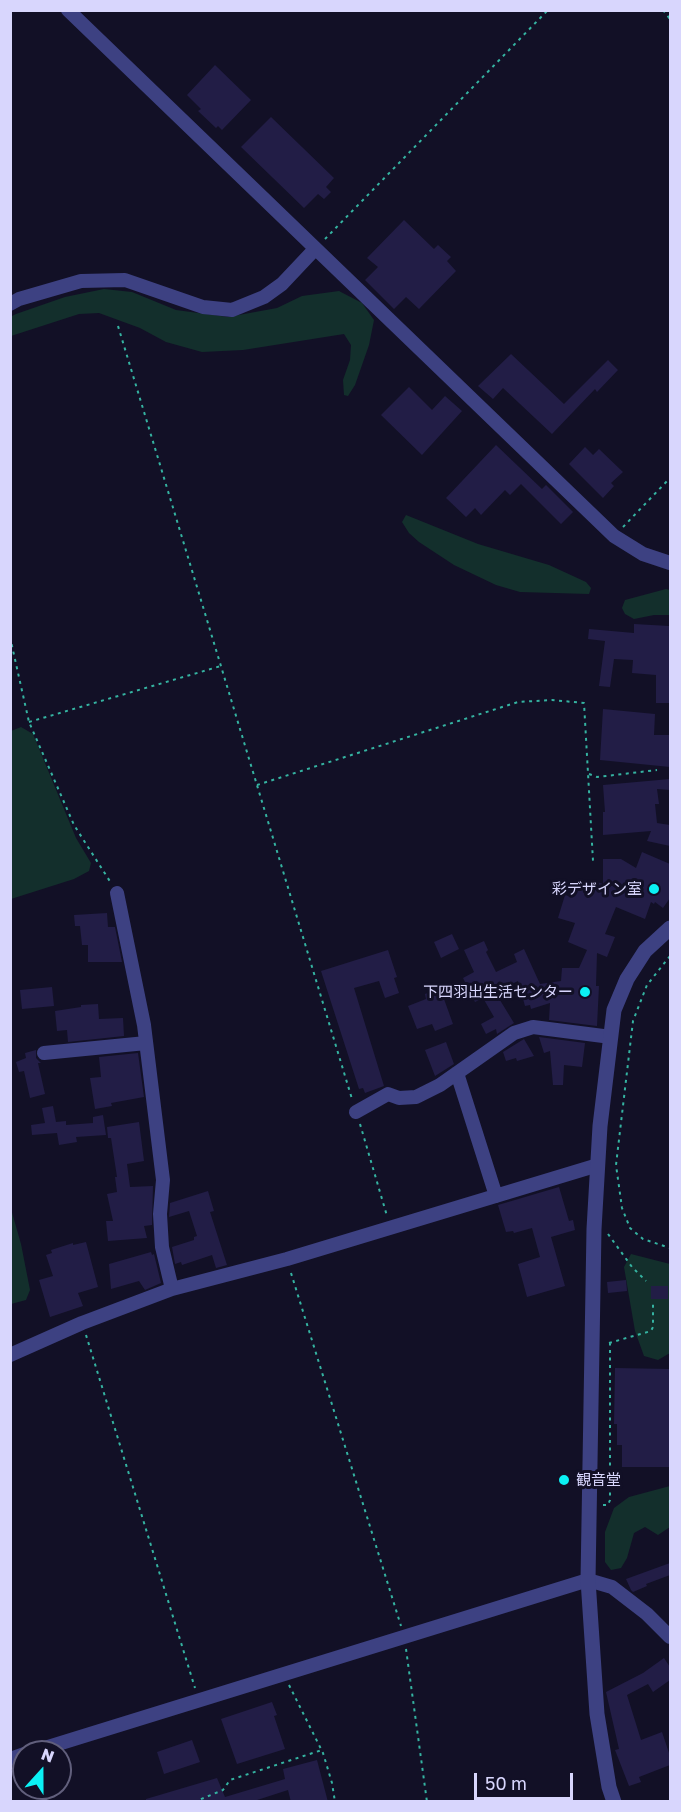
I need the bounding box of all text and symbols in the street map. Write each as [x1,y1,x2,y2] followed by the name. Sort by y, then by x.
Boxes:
[552,880,642,898] place label: 彩デザイン室
[647,882,661,896] marker: 彩デザイン室
[423,983,573,1001] place label: 下四羽出生活センター
[578,985,592,999] marker: 下四羽出生活センター
[576,1471,621,1489] place label: 観音堂
[557,1473,571,1487] marker: 観音堂
[12,1740,72,1800] north arrow
[38,1744,57,1767] text: N
[477,1761,576,1799] scale bar
[485,1772,527,1794] text: 50 m

